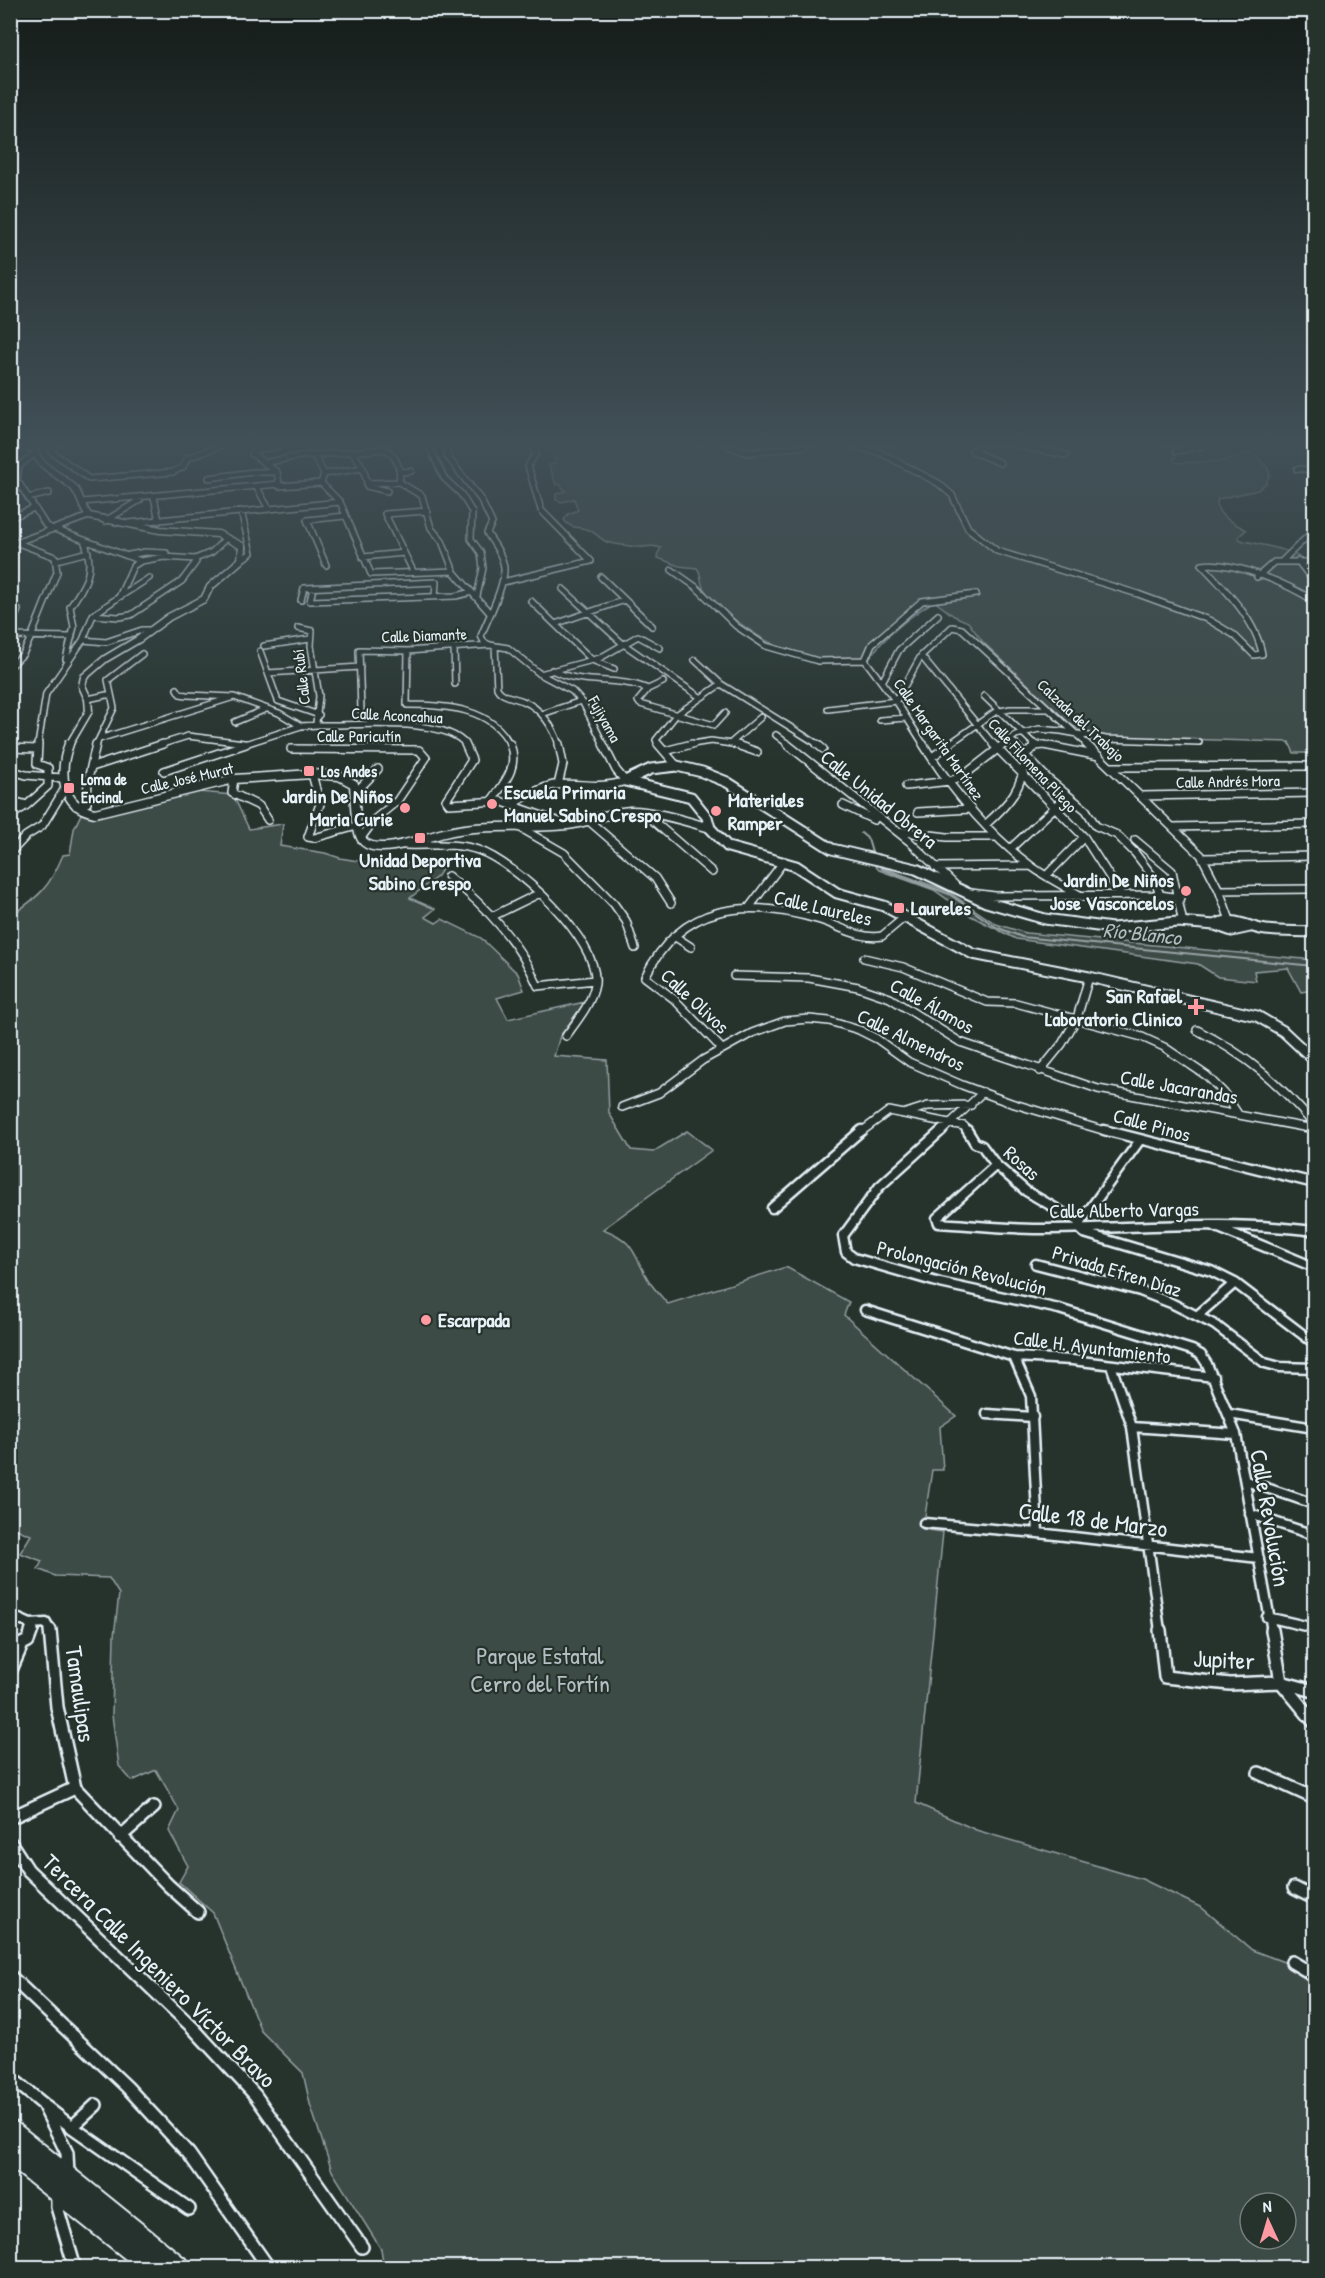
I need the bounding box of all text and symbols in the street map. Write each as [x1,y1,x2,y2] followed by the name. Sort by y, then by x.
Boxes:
[381,622,468,647] street label: Calle Diamante
[287,648,315,706] street label: Calle Rubí
[889,674,989,804] street label: Calle Margarita Martínez
[1032,674,1130,767] street label: Calzada del Trabajo
[583,691,627,746] street label: Fujiyama
[351,702,443,728] street label: Calle Aconcahua
[983,713,1083,818] street label: Calle Filomena Pliego
[317,725,401,747] street label: Calle Paricutín
[815,743,944,854] street label: Calle Unidad Obrera
[139,757,236,799] street label: Calle José Murat
[321,760,378,782] place label: Los Andes
[302,764,316,778] marker: Los Andes
[81,768,127,808] place label: Loma de Encinal
[1176,769,1280,793] street label: Calle Andrés Mora
[504,778,661,829] place label: Escuela Primaria Manuel Sabino Crespo
[62,781,76,795] marker: Loma de Encinal
[282,782,393,832] place label: Jardin De Niños Maria Curie
[728,786,804,837] place label: Materiales Ramper
[485,797,499,811] marker: Escuela Primaria Manuel Sabino Crespo
[398,801,412,815] marker: Jardin De Niños Maria Curie
[709,804,723,818] marker: Materiales Ramper
[413,831,427,845] marker: Unidad Deportiva Sabino Crespo
[359,846,481,897] place label: Unidad Deportiva Sabino Crespo
[1050,866,1174,916] place label: Jardin De Niños Jose Vasconcelos
[771,883,875,932] street label: Calle Laureles
[1179,884,1193,898] marker: Jardin De Niños Jose Vasconcelos
[911,894,971,921] place label: Laureles
[892,901,906,915] marker: Laureles
[1102,915,1184,952] water label: Río Blanco
[655,962,736,1040] street label: Calle Olivos
[885,971,979,1040] street label: Calle Álamos
[1045,982,1183,1032] place label: San Rafael Laboratorio Clinico
[1187,998,1205,1016] marker: San Rafael Laboratorio Clinico
[853,1002,970,1077] street label: Calle Almendros
[1118,1063,1240,1110] street label: Calle Jacarandas
[1111,1101,1194,1148] street label: Calle Pinos
[998,1139,1047,1186] street label: Rosas
[1049,1195,1199,1224] street label: Calle Alberto Vargas
[874,1233,1050,1302] street label: Prolongación Revolución
[1049,1238,1185,1303] street label: Privada Efren Díaz
[438,1306,510,1334] place label: Escarpada
[419,1313,433,1327] marker: Escarpada
[1012,1323,1172,1370] street label: Calle H. Ayuntamiento
[1243,1447,1299,1589] street label: Calle Revolución
[1017,1494,1170,1544] street label: Calle 18 de Marzo
[470,1639,610,1699] park label: Parque Estatal Cerro del Fortín
[1193,1641,1255,1677] street label: Jupiter
[58,1644,104,1744] street label: Tamaulipas
[36,1846,284,2095] street label: Tercera Calle Ingeniero Víctor Bravo
[1238,2191,1298,2251] north arrow
[1262,2195,1272,2217] text: N

